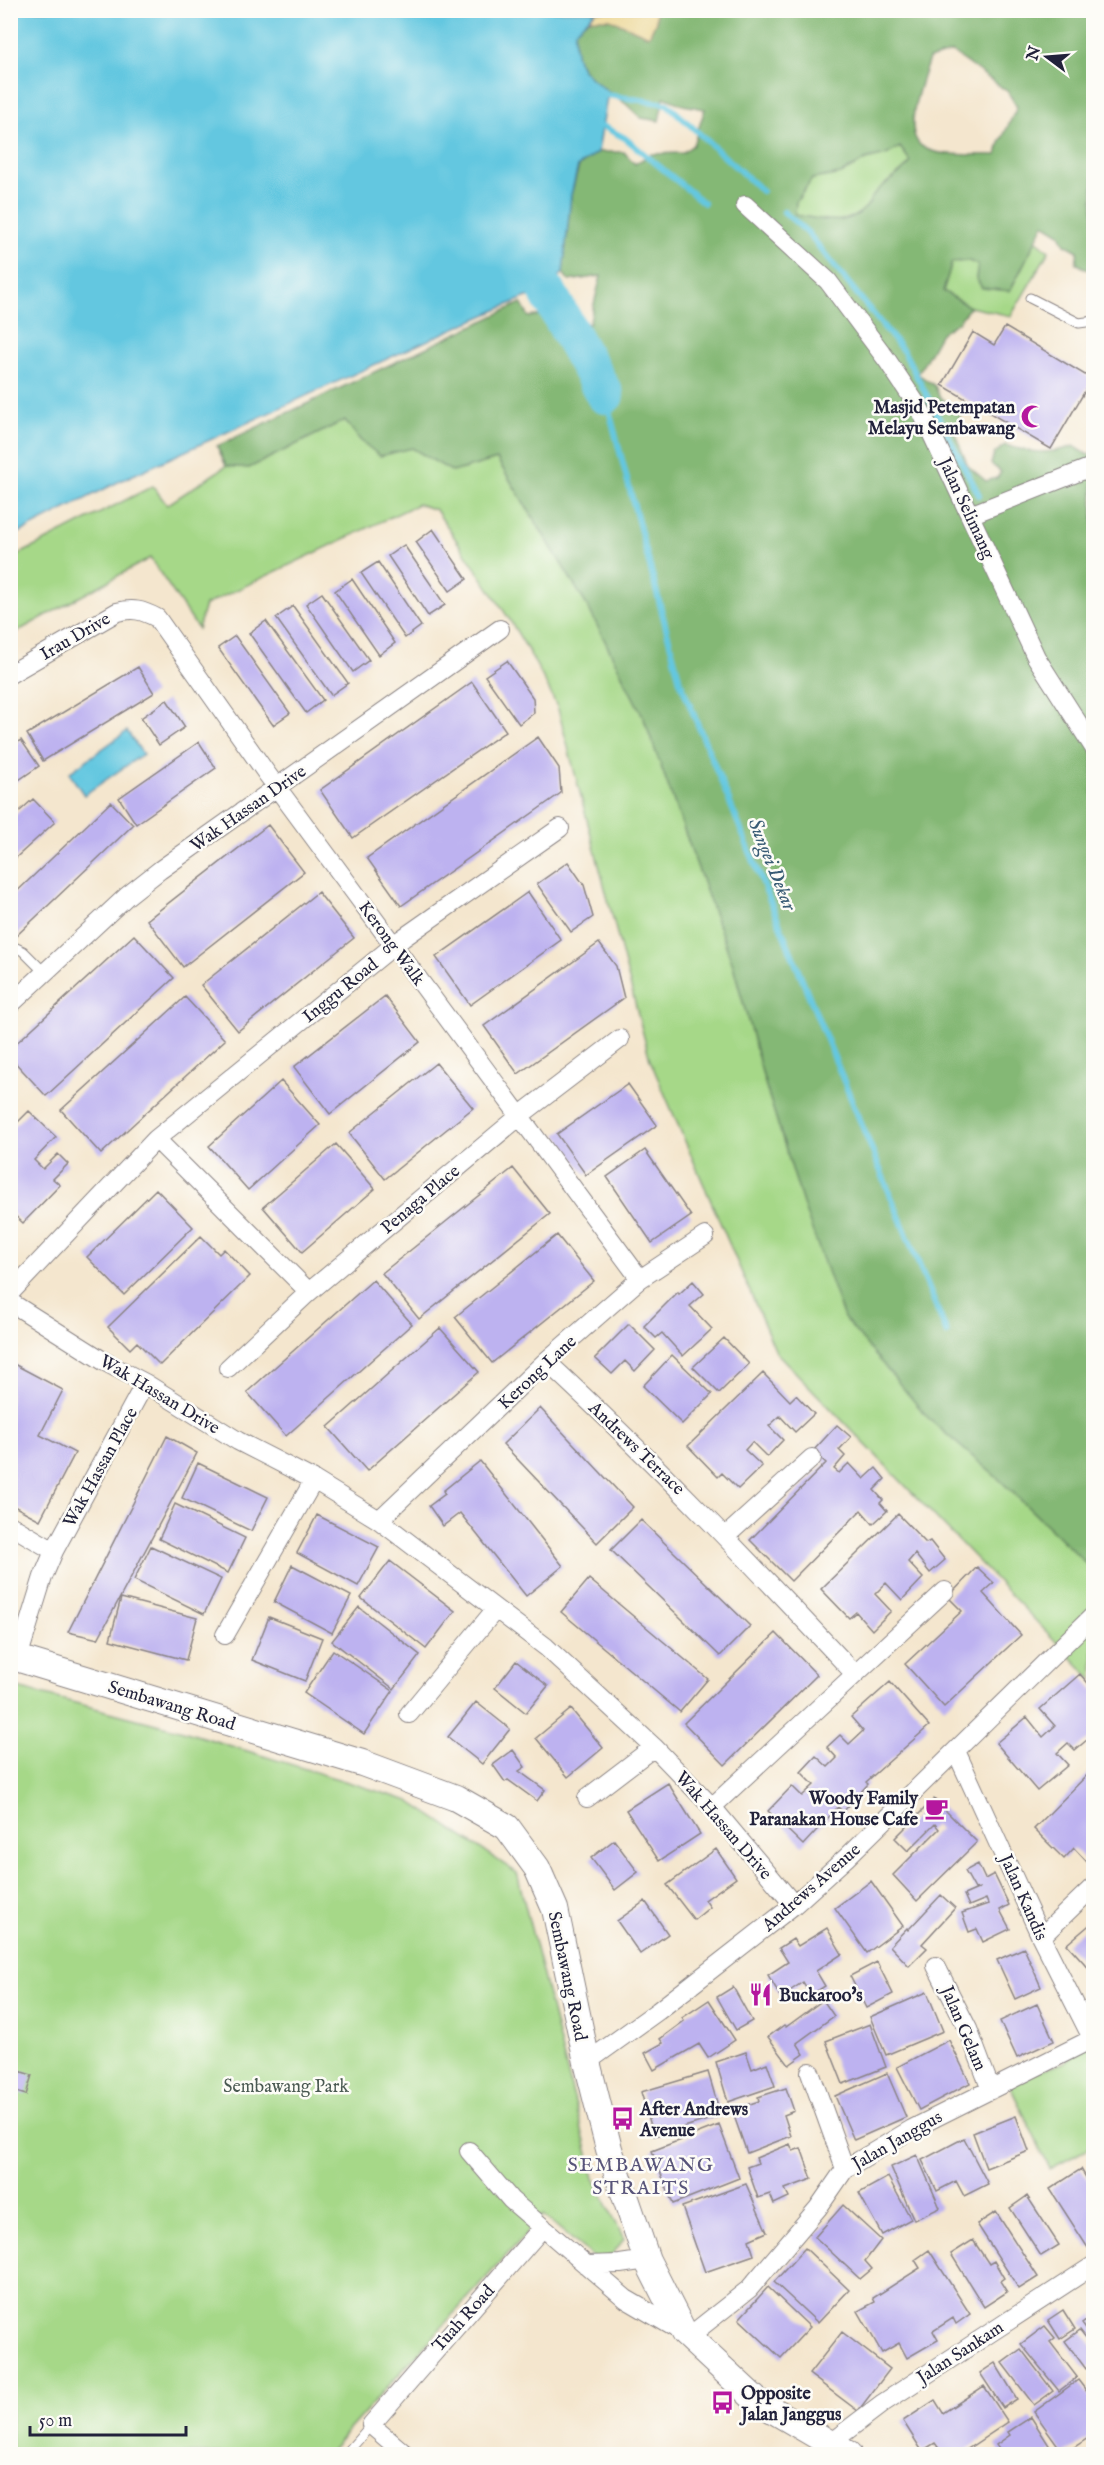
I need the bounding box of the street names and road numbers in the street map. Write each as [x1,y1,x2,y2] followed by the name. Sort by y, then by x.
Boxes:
[931,452,999,563] street label: Jalan Selimang
[37,608,115,667] street label: Irau Drive
[186,761,311,858] street label: Wak Hassan Drive
[352,897,429,991] street label: Kerong Walk
[298,953,384,1029] street label: Inggu Road
[377,1160,465,1240] street label: Penaga Place
[494,1331,582,1415] street label: Kerong Lane
[95,1350,224,1440] street label: Wak Hassan Drive
[582,1397,689,1501] street label: Andrews Terrace
[59,1404,144,1532] street label: Wak Hassan Place
[105,1676,238,1737] street label: Sembawang Road
[669,1767,776,1885] street label: Wak Hassan Drive
[757,1839,866,1938] street label: Andrews Avenue
[993,1849,1052,1944] street label: Jalan Kandis
[542,1909,592,2044] street label: Sembawang Road
[934,1981,991,2075] street label: Jalan Gelam
[847,2106,947,2177] street label: Jalan Janggus
[428,2280,501,2357] street label: Tuah Road
[911,2317,1009,2391] street label: Jalan Sankam

